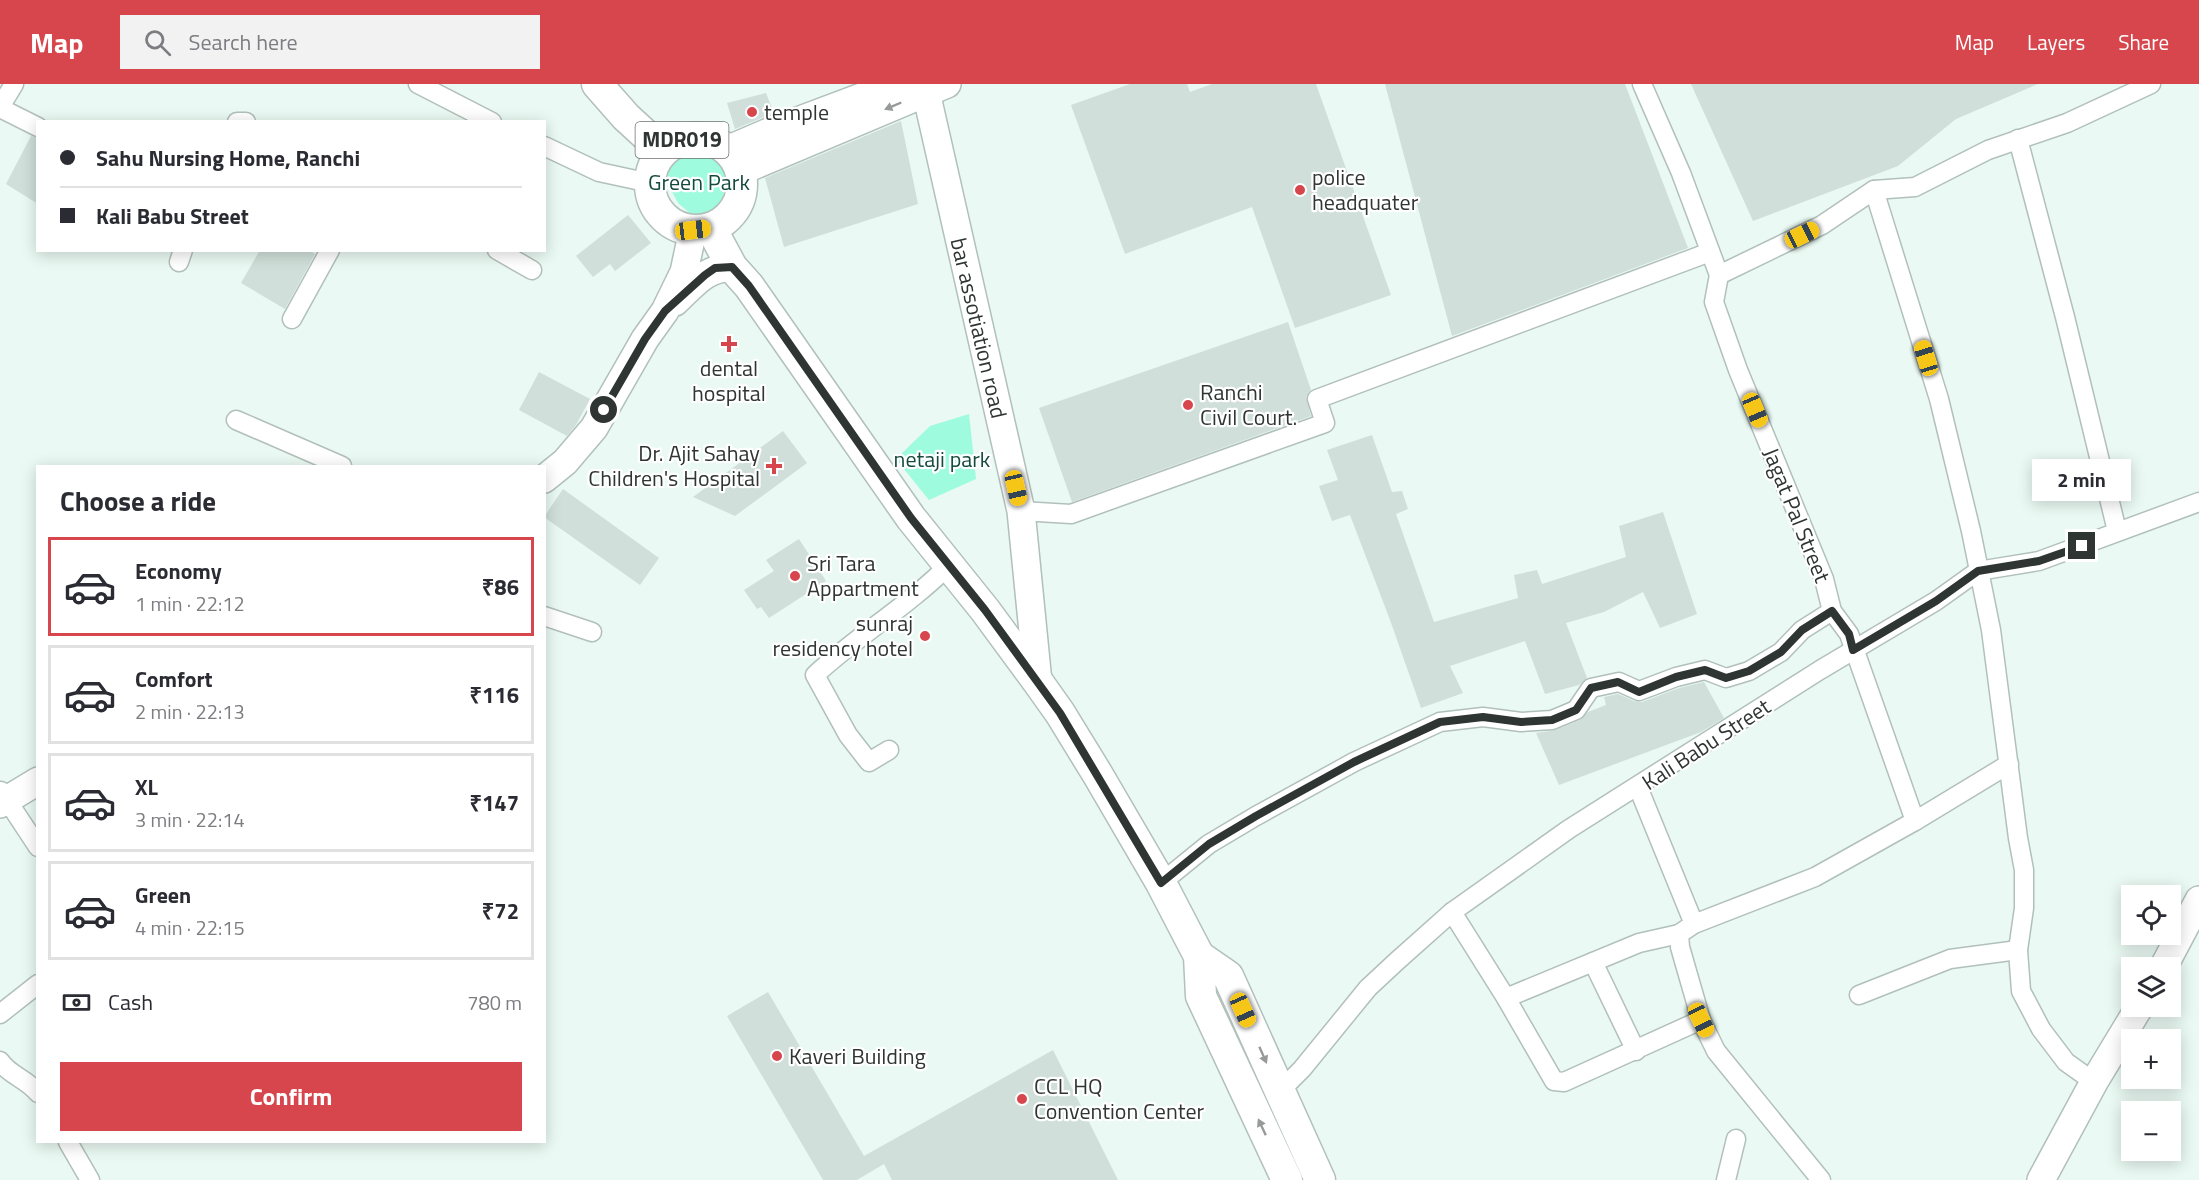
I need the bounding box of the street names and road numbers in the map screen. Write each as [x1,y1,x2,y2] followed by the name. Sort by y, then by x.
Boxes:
[636,122,728,158] road number: MDR019
[942,234,1016,422] street label: bar assotiation road
[1754,442,1840,588] street label: Jagat Pal Street
[1635,689,1777,798] street label: Kali Babu Street

